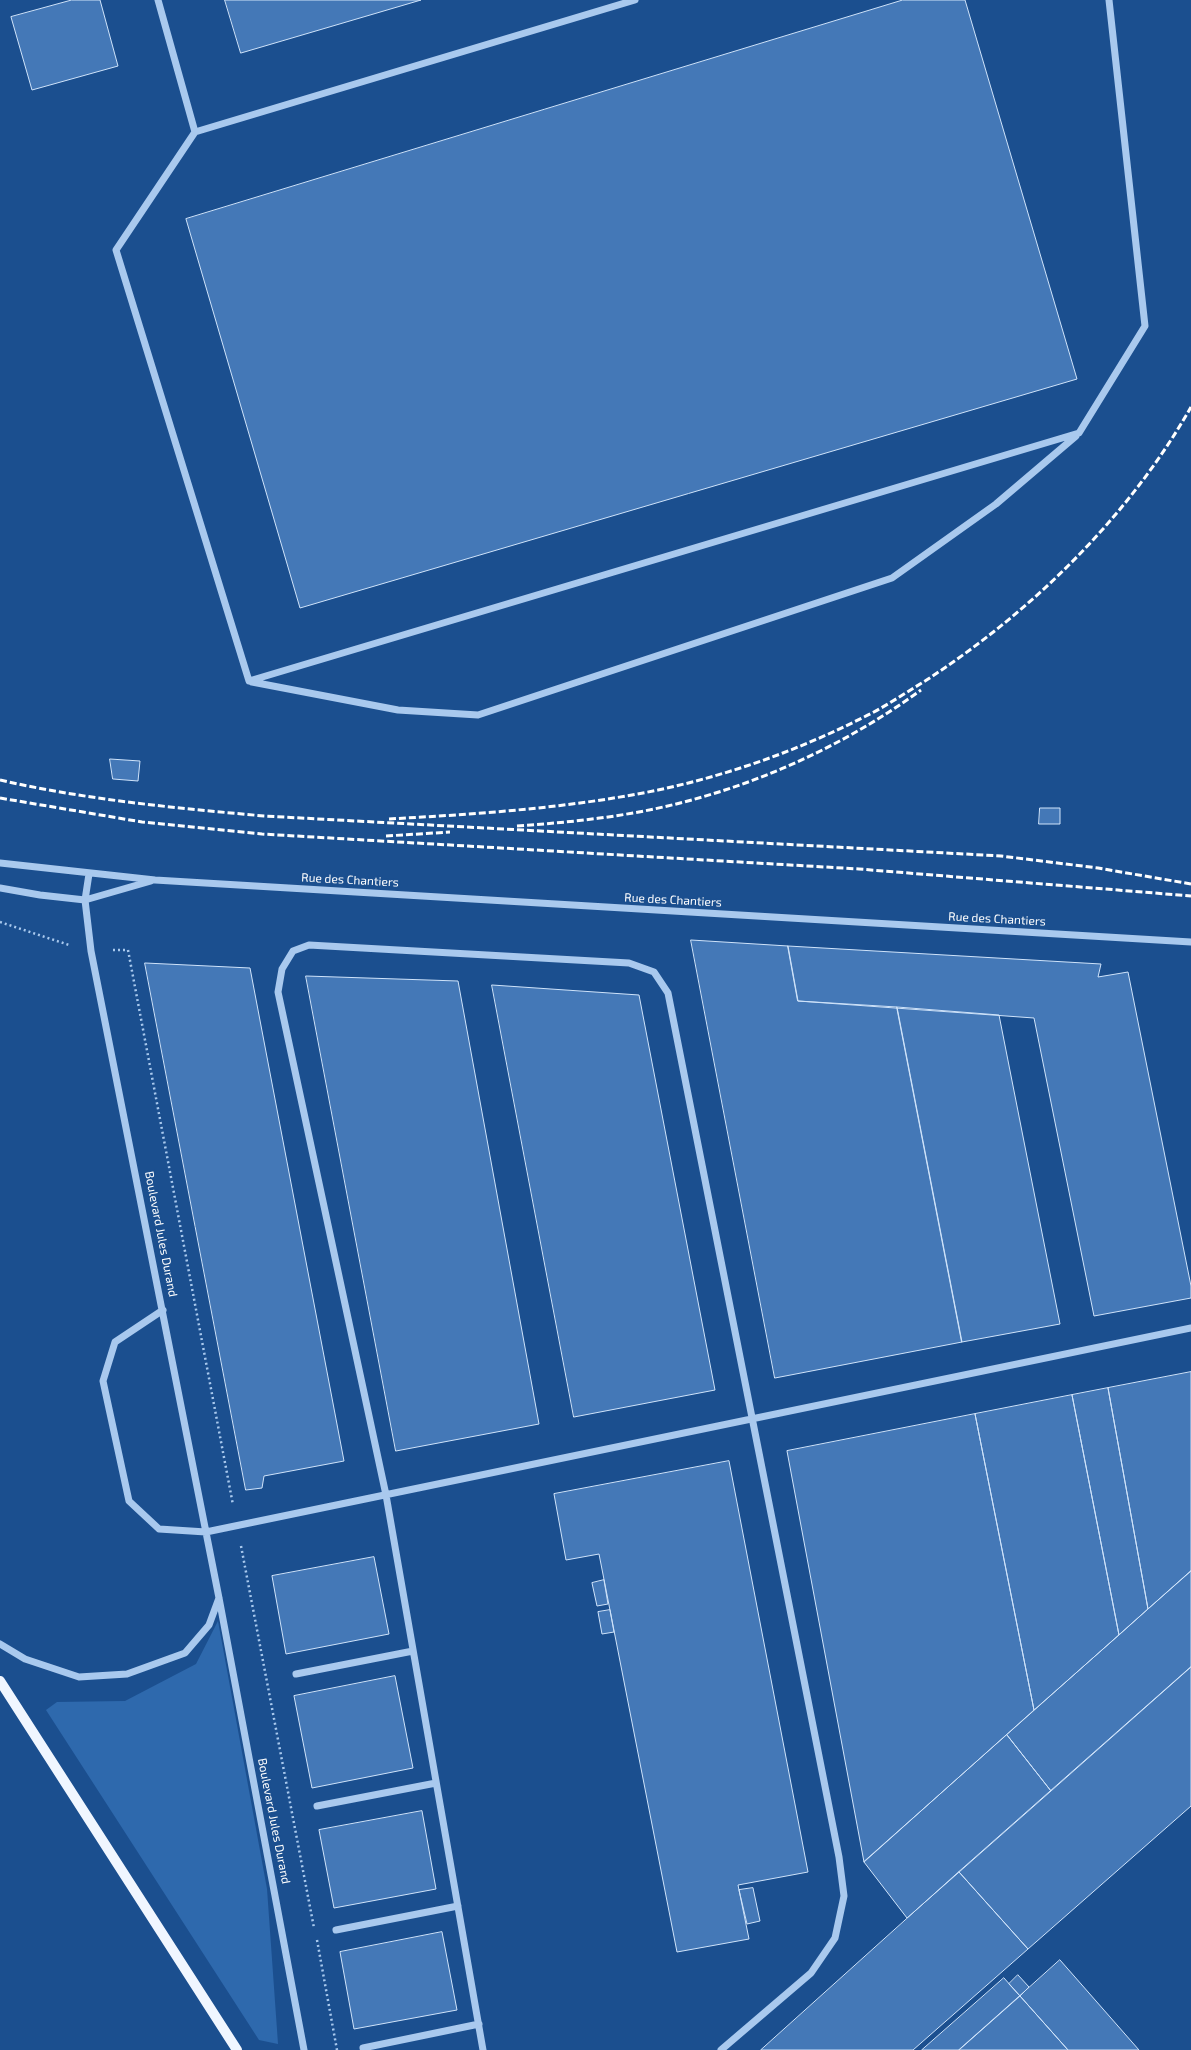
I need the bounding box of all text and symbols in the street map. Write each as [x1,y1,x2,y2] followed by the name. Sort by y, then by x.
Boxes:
[301,870,399,890] street label: Rue des Chantiers
[624,890,722,910] street label: Rue des Chantiers
[948,909,1046,929] street label: Rue des Chantiers
[142,1170,180,1298] street label: Boulevard Jules Durand
[255,1757,293,1885] street label: Boulevard Jules Durand

